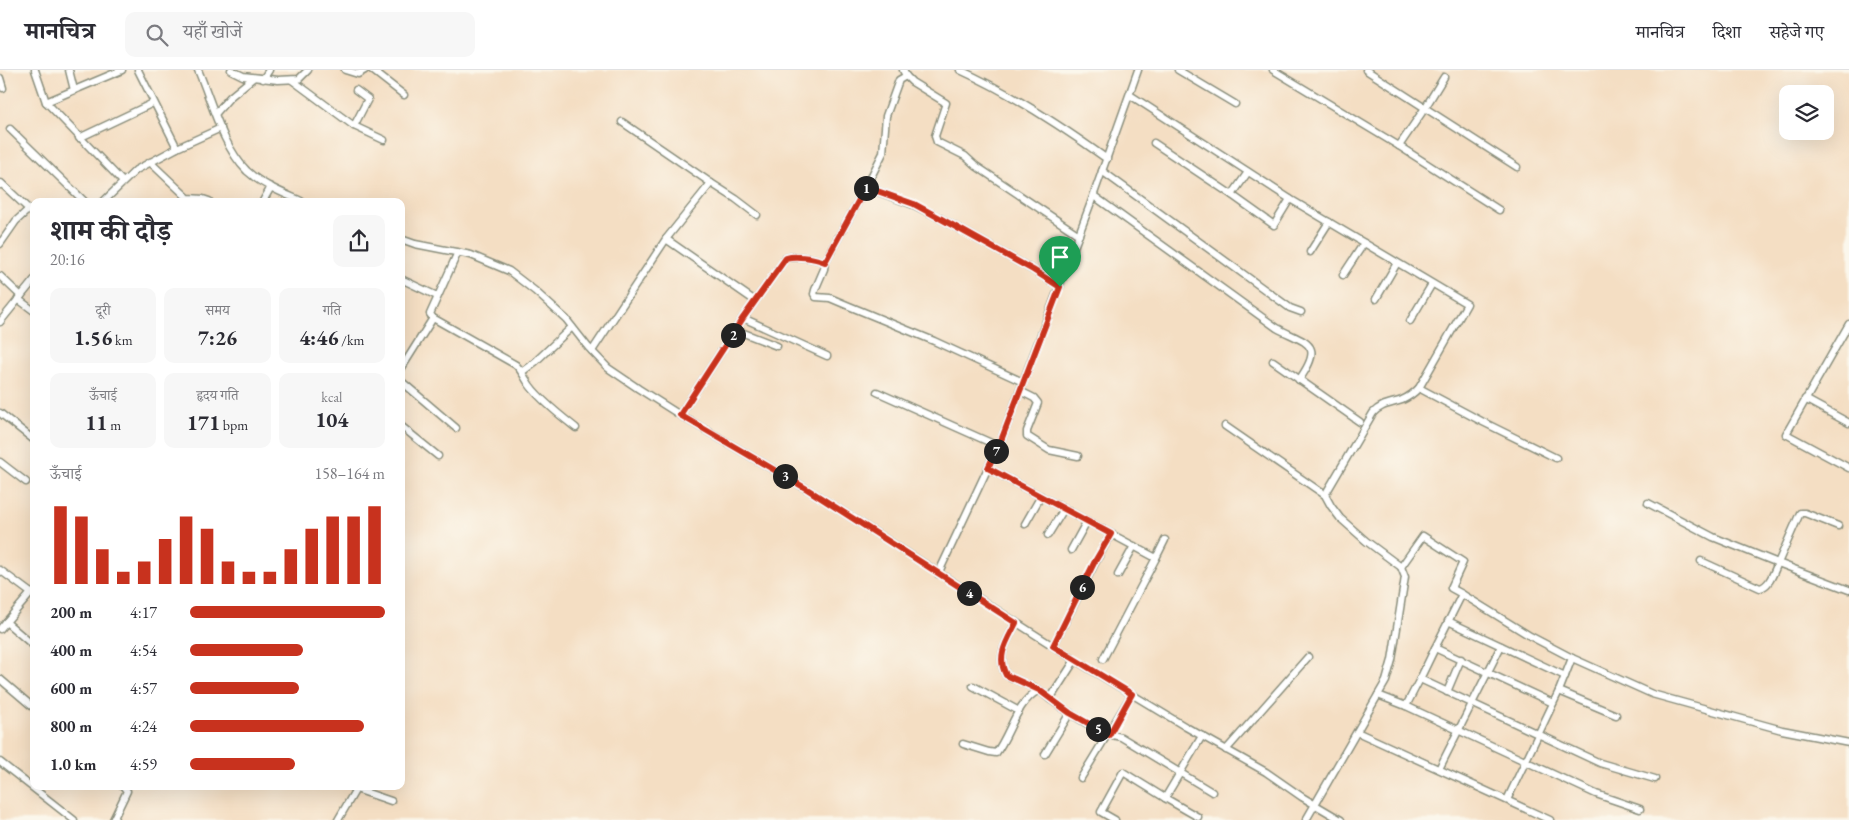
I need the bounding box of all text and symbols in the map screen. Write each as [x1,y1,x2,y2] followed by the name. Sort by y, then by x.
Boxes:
[125,12,475,57] search box
[25,15,95,46] text: मानचित्र
[183,19,242,44] text: यहाँ खोजें
[1636,20,1685,43] text: मानचित्र
[1713,20,1741,43] text: दिशा
[1769,20,1824,43] text: सहेजे गए
[143,21,171,49] icon: search
[1779,85,1834,140] map controls
[1779,85,1834,140] button: layers
[854,176,878,200] pin: 1
[863,179,870,197] text: 1
[50,212,171,248] text: शाम की दौड़
[333,215,385,267] button: share
[1039,236,1081,287] pin
[1046,243,1074,271] icon: arrive
[50,249,85,270] text: 20:16
[96,301,111,319] text: दूरी
[205,301,230,319] text: समय
[323,301,341,319] text: गति
[720,322,746,348] pin: 2
[74,324,112,351] text: 1.56
[198,324,237,351] text: 7:26
[299,324,339,351] text: 4:46
[730,326,737,344] text: 2
[112,331,133,349] text: km
[339,331,364,349] text: /km
[89,386,117,404] text: ऊँचाई
[196,386,239,404] text: हृदय गति
[321,388,342,406] text: kcal
[315,406,348,433] text: 104
[85,409,107,436] text: 11
[187,409,220,436] text: 171
[107,416,121,434] text: m
[220,416,248,434] text: bpm
[984,438,1008,464] pin: 7
[993,442,1000,460] text: 7
[50,463,82,484] text: ऊँचाई
[314,463,385,484] text: 158–164 m
[772,464,798,488] pin: 3
[782,467,789,485] text: 3
[1070,574,1094,600] pin: 6
[1079,578,1086,596] text: 6
[956,580,982,606] pin: 4
[966,584,973,602] text: 4
[50,602,92,623] text: 200 m
[130,602,157,623] text: 4:17
[50,640,92,661] text: 400 m
[130,640,157,661] text: 4:54
[50,678,92,699] text: 600 m
[130,678,157,699] text: 4:57
[50,716,92,737] text: 800 m
[130,716,157,737] text: 4:24
[1086,716,1110,742] pin: 5
[1095,720,1102,738] text: 5
[50,754,96,775] text: 1.0 km
[130,754,157,775] text: 4:59

